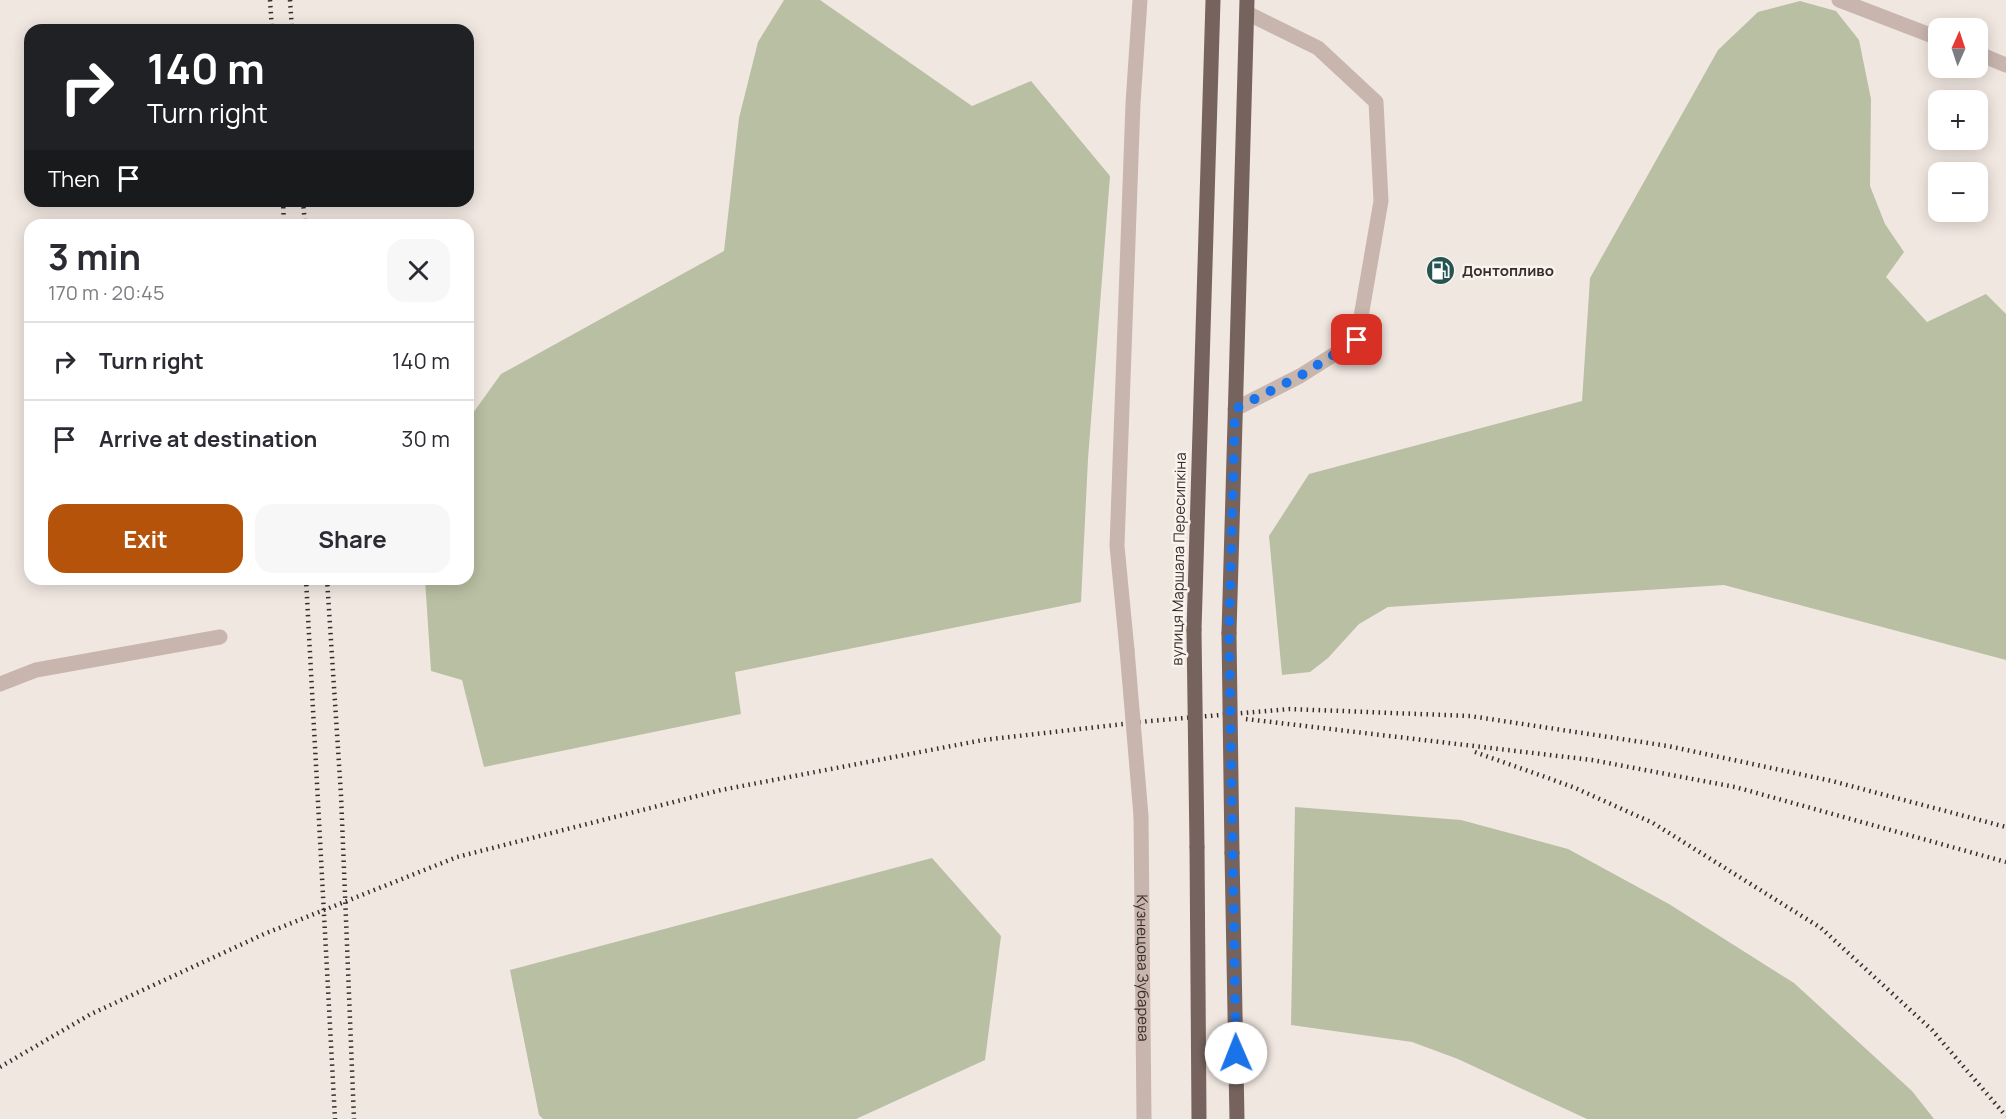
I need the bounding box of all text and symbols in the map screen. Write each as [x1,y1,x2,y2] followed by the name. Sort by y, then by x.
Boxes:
[1928,18,1988,78] north arrow
[1928,18,1988,222] map controls
[147,39,265,97] text: 140 m
[48,48,126,126] icon: right
[1928,90,1988,150] button: +
[147,94,268,131] text: Turn right
[112,162,145,195] icon: arrive
[1928,162,1988,222] button: −
[48,164,100,194] text: Then
[48,232,141,281] text: 3 min
[387,239,450,302] button: close
[1425,255,1457,287] fuel station icon: Донтопливо
[1462,260,1554,281] place label: Донтопливо
[48,279,164,306] text: 170 m · 20:45
[1331,314,1382,365] pin
[1340,323,1373,356] icon: arrive
[48,345,81,378] icon: right
[99,346,204,376] text: Turn right
[392,346,450,376] text: 140 m
[48,423,81,456] icon: arrive
[99,424,317,454] text: Arrive at destination
[401,424,450,454] text: 30 m
[1166,452,1191,666] street label: вулиця Маршала Пересипкіна
[48,504,243,573] button: Exit
[255,504,450,573] button: Share
[1132,894,1154,1042] street label: Кузнецова Зубарева
[1204,1021,1268,1085] position arrow

